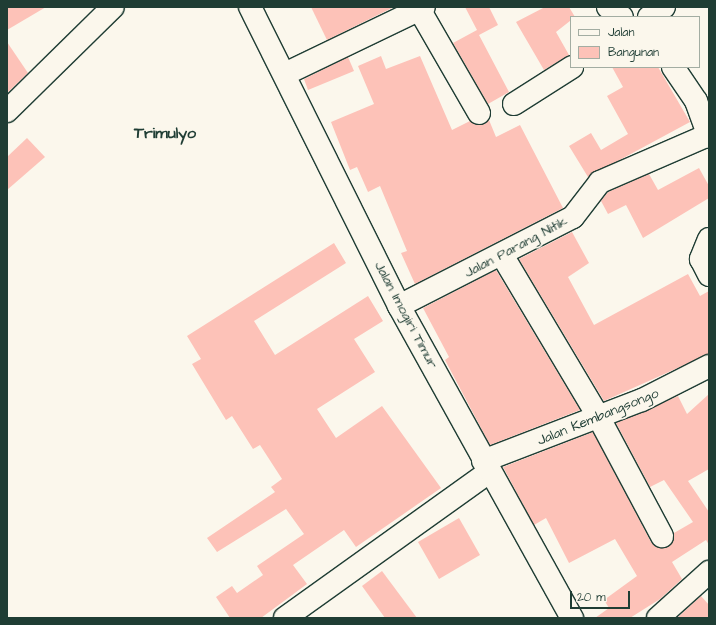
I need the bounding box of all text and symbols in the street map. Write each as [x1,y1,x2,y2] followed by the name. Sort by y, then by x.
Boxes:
[570,16,700,68] legend
[608,24,634,41] text: Jalan
[608,44,659,61] text: Bangunan
[134,123,196,143] district label: Trimulyo
[462,213,570,281] street label: Jalan Parang Nitik
[371,259,441,371] street label: Jalan Imogiri Timur
[535,385,661,449] street label: Jalan Kembangsongo
[572,583,632,609] scale bar
[577,589,606,606] text: 20 m

